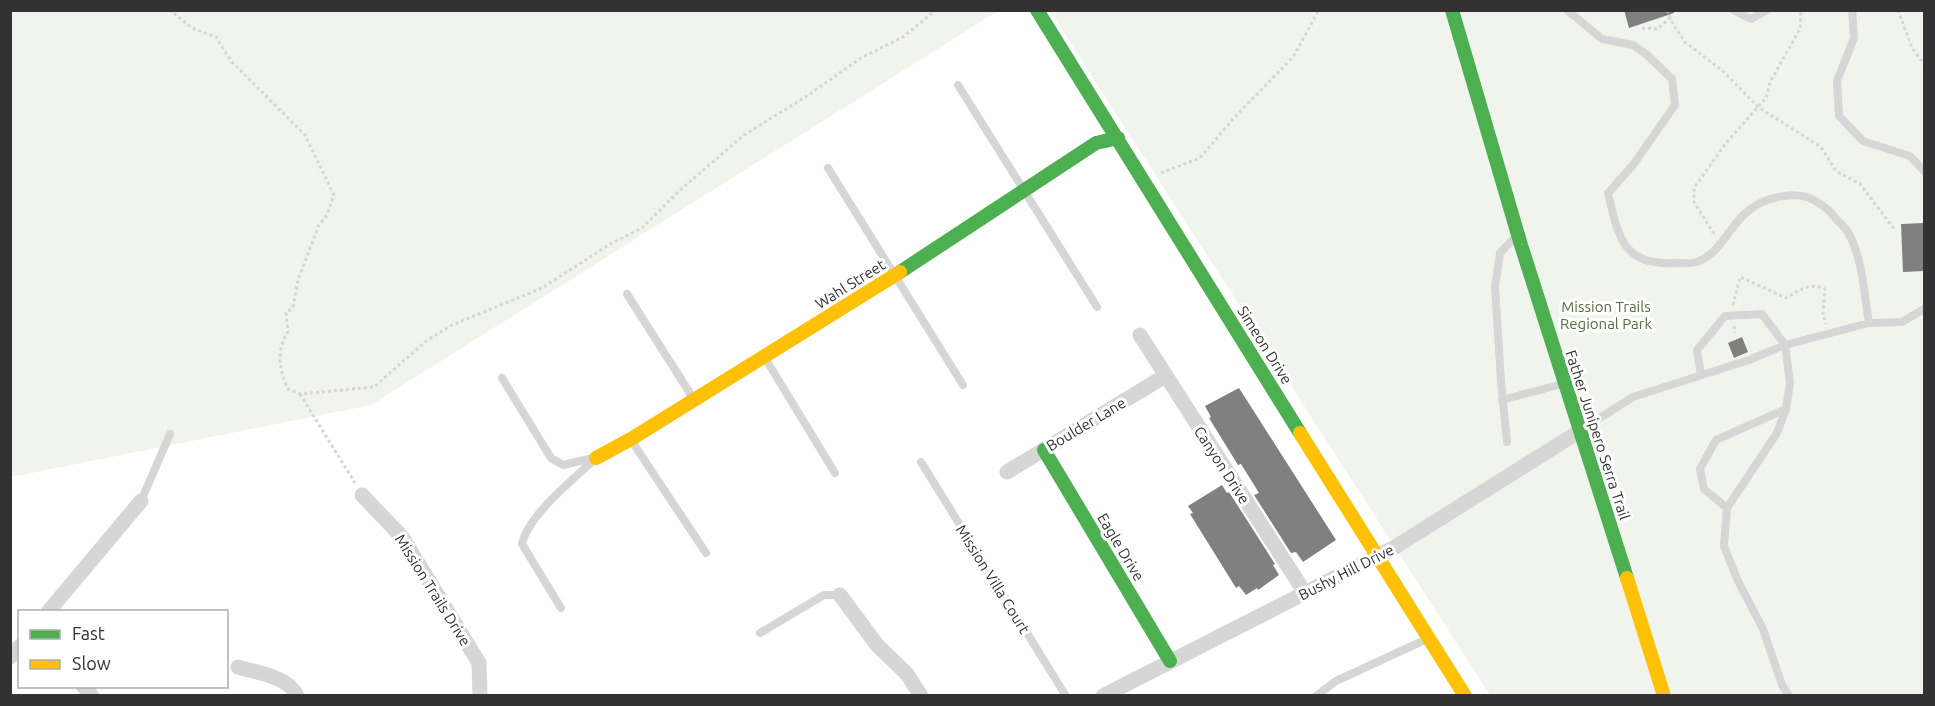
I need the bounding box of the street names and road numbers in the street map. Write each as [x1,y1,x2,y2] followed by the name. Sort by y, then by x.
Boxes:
[812,256,888,312] street label: Wahl Street
[1234,303,1296,387] street label: Simeon Drive
[1563,348,1634,522] street label: Father Junipero Serra Trail
[1043,394,1129,454] street label: Boulder Lane
[1191,423,1253,507] street label: Canyon Drive
[1094,510,1148,584] street label: Eagle Drive
[953,522,1033,637] street label: Mission Villa Court
[392,531,474,649] street label: Mission Trails Drive
[1296,541,1396,603] street label: Bushy Hill Drive

